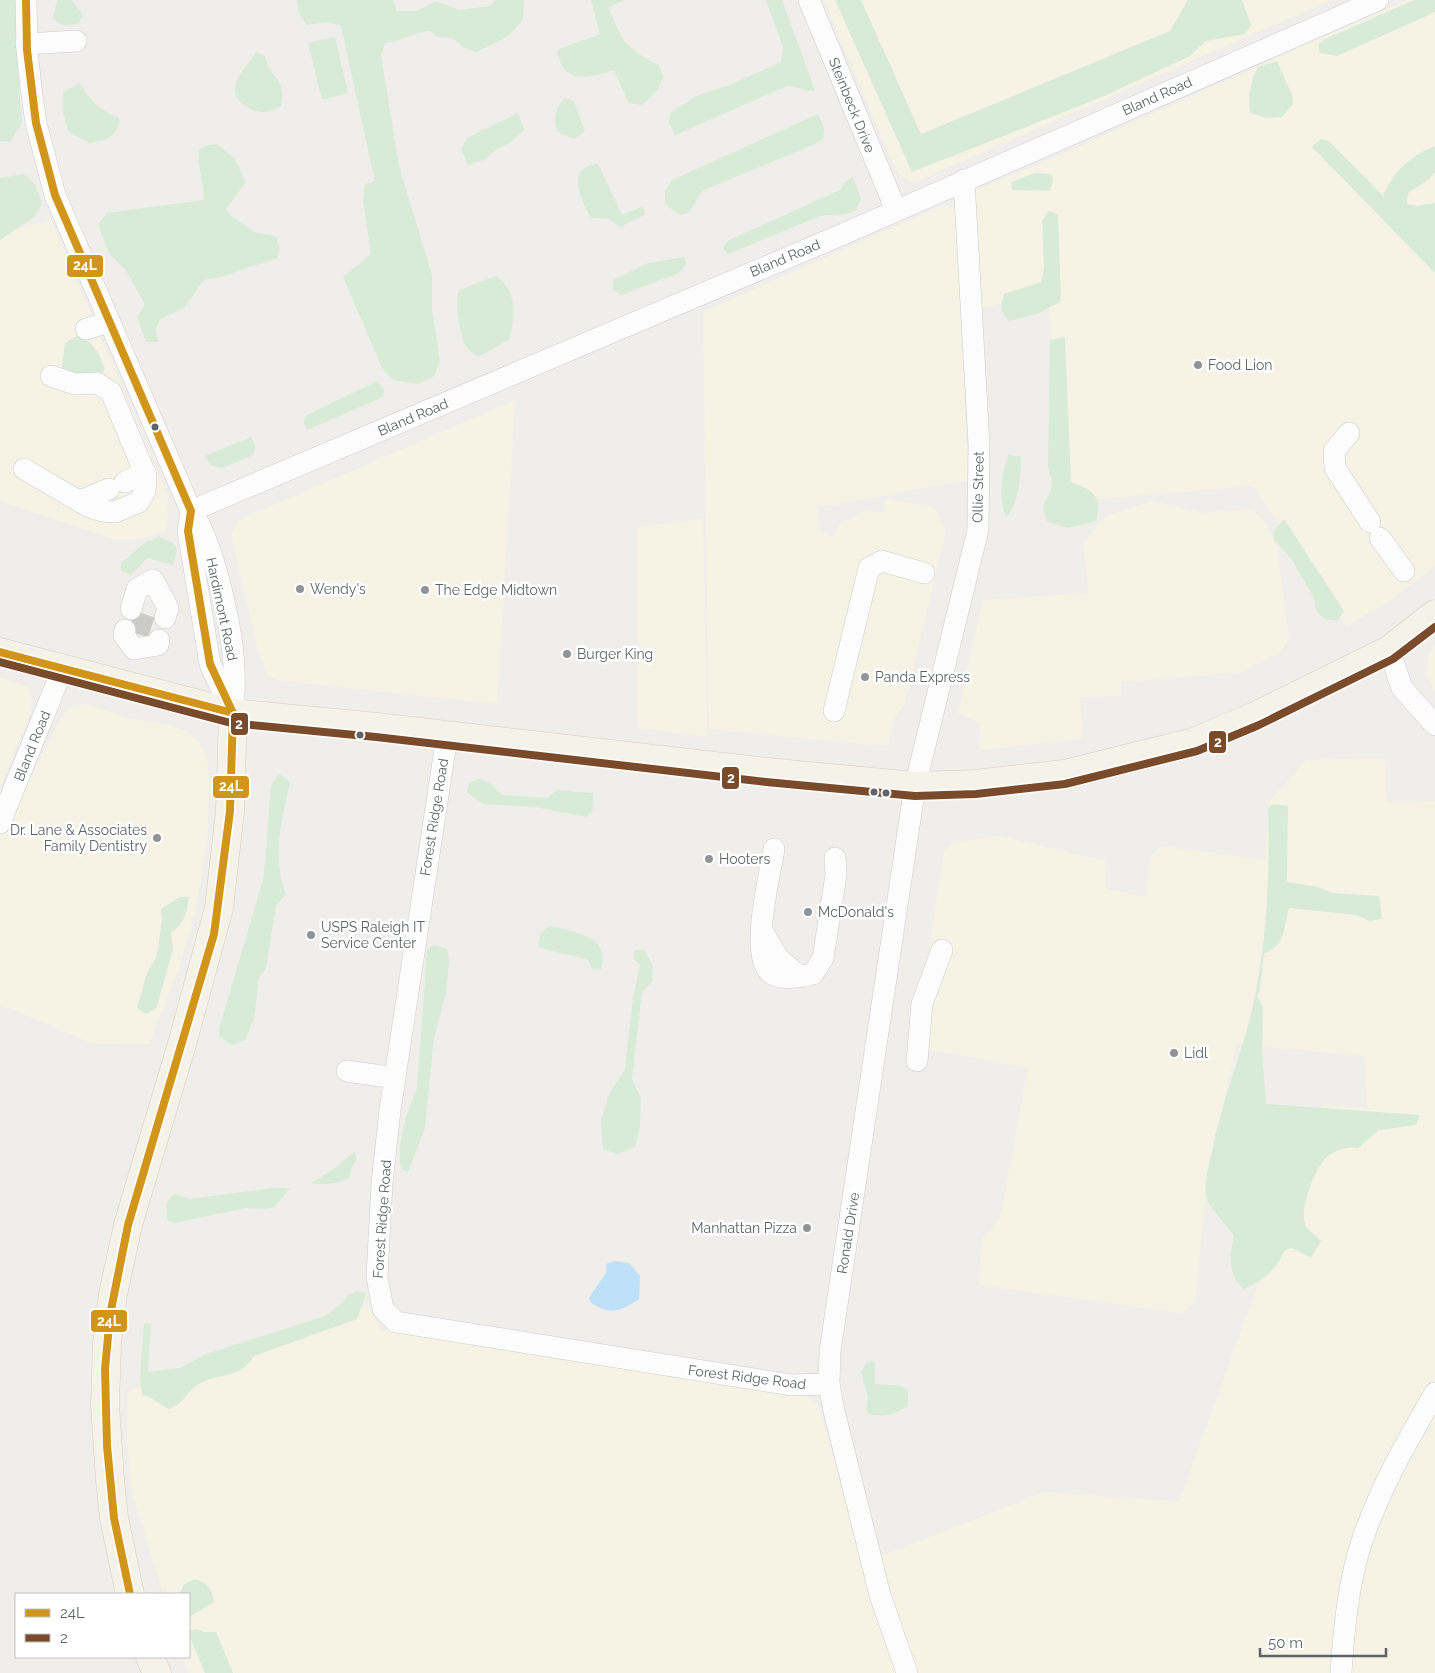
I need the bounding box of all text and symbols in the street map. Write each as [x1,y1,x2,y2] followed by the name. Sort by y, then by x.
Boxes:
[826,55,878,155] street label: Steinbeck Drive
[1120,73,1194,119] street label: Bland Road
[747,236,823,280] street label: Bland Road
[66,254,104,278] line badge: 24L
[73,257,98,273] text: 24L
[1208,357,1272,373] place label: Food Lion
[1192,359,1204,371] marker: Food Lion
[375,395,451,439] street label: Bland Road
[150,422,160,432] unlabelled marker
[969,451,987,523] street label: Ollie Street
[203,556,241,662] street label: Hardimont Road
[310,581,366,597] place label: Wendy's
[435,582,557,598] place label: The Edge Midtown
[294,583,306,595] marker: Wendy's
[419,584,431,596] marker: The Edge Midtown
[577,646,653,662] place label: Burger King
[561,648,573,660] marker: Burger King
[875,669,970,685] place label: Panda Express
[859,671,871,683] marker: Panda Express
[11,708,53,784] street label: Bland Road
[230,712,249,736] line badge: 2
[235,716,243,732] text: 2
[355,730,365,740] unlabelled marker
[1208,730,1227,754] line badge: 2
[1214,734,1222,750] text: 2
[417,757,451,877] street label: Forest Ridge Road
[721,766,740,790] line badge: 2
[727,770,735,786] text: 2
[212,775,250,799] line badge: 24L
[219,778,244,794] text: 24L
[869,787,879,797] unlabelled marker
[881,788,891,798] unlabelled marker
[10,822,147,854] place label: Dr. Lane & Associates Family Dentistry
[151,832,163,844] marker: Dr. Lane & Associates Family Dentistry
[719,851,770,867] place label: Hooters
[703,853,715,865] marker: Hooters
[818,904,894,920] place label: McDonald's
[802,906,814,918] marker: McDonald's
[321,919,425,951] place label: USPS Raleigh IT Service Center
[305,929,317,941] marker: USPS Raleigh IT Service Center
[1184,1045,1208,1061] place label: Lidl
[1168,1047,1180,1059] marker: Lidl
[370,1159,394,1279] street label: Forest Ridge Road
[834,1191,862,1275] street label: Ronald Drive
[691,1220,797,1236] place label: Manhattan Pizza
[801,1222,813,1234] marker: Manhattan Pizza
[90,1309,128,1333] line badge: 24L
[97,1313,122,1329] text: 24L
[687,1362,807,1392] street label: Forest Ridge Road
[15,1593,190,1658] legend
[60,1604,85,1622] text: 24L
[1260,1626,1386,1658] scale bar
[60,1629,68,1647] text: 2
[1268,1634,1303,1652] text: 50 m

